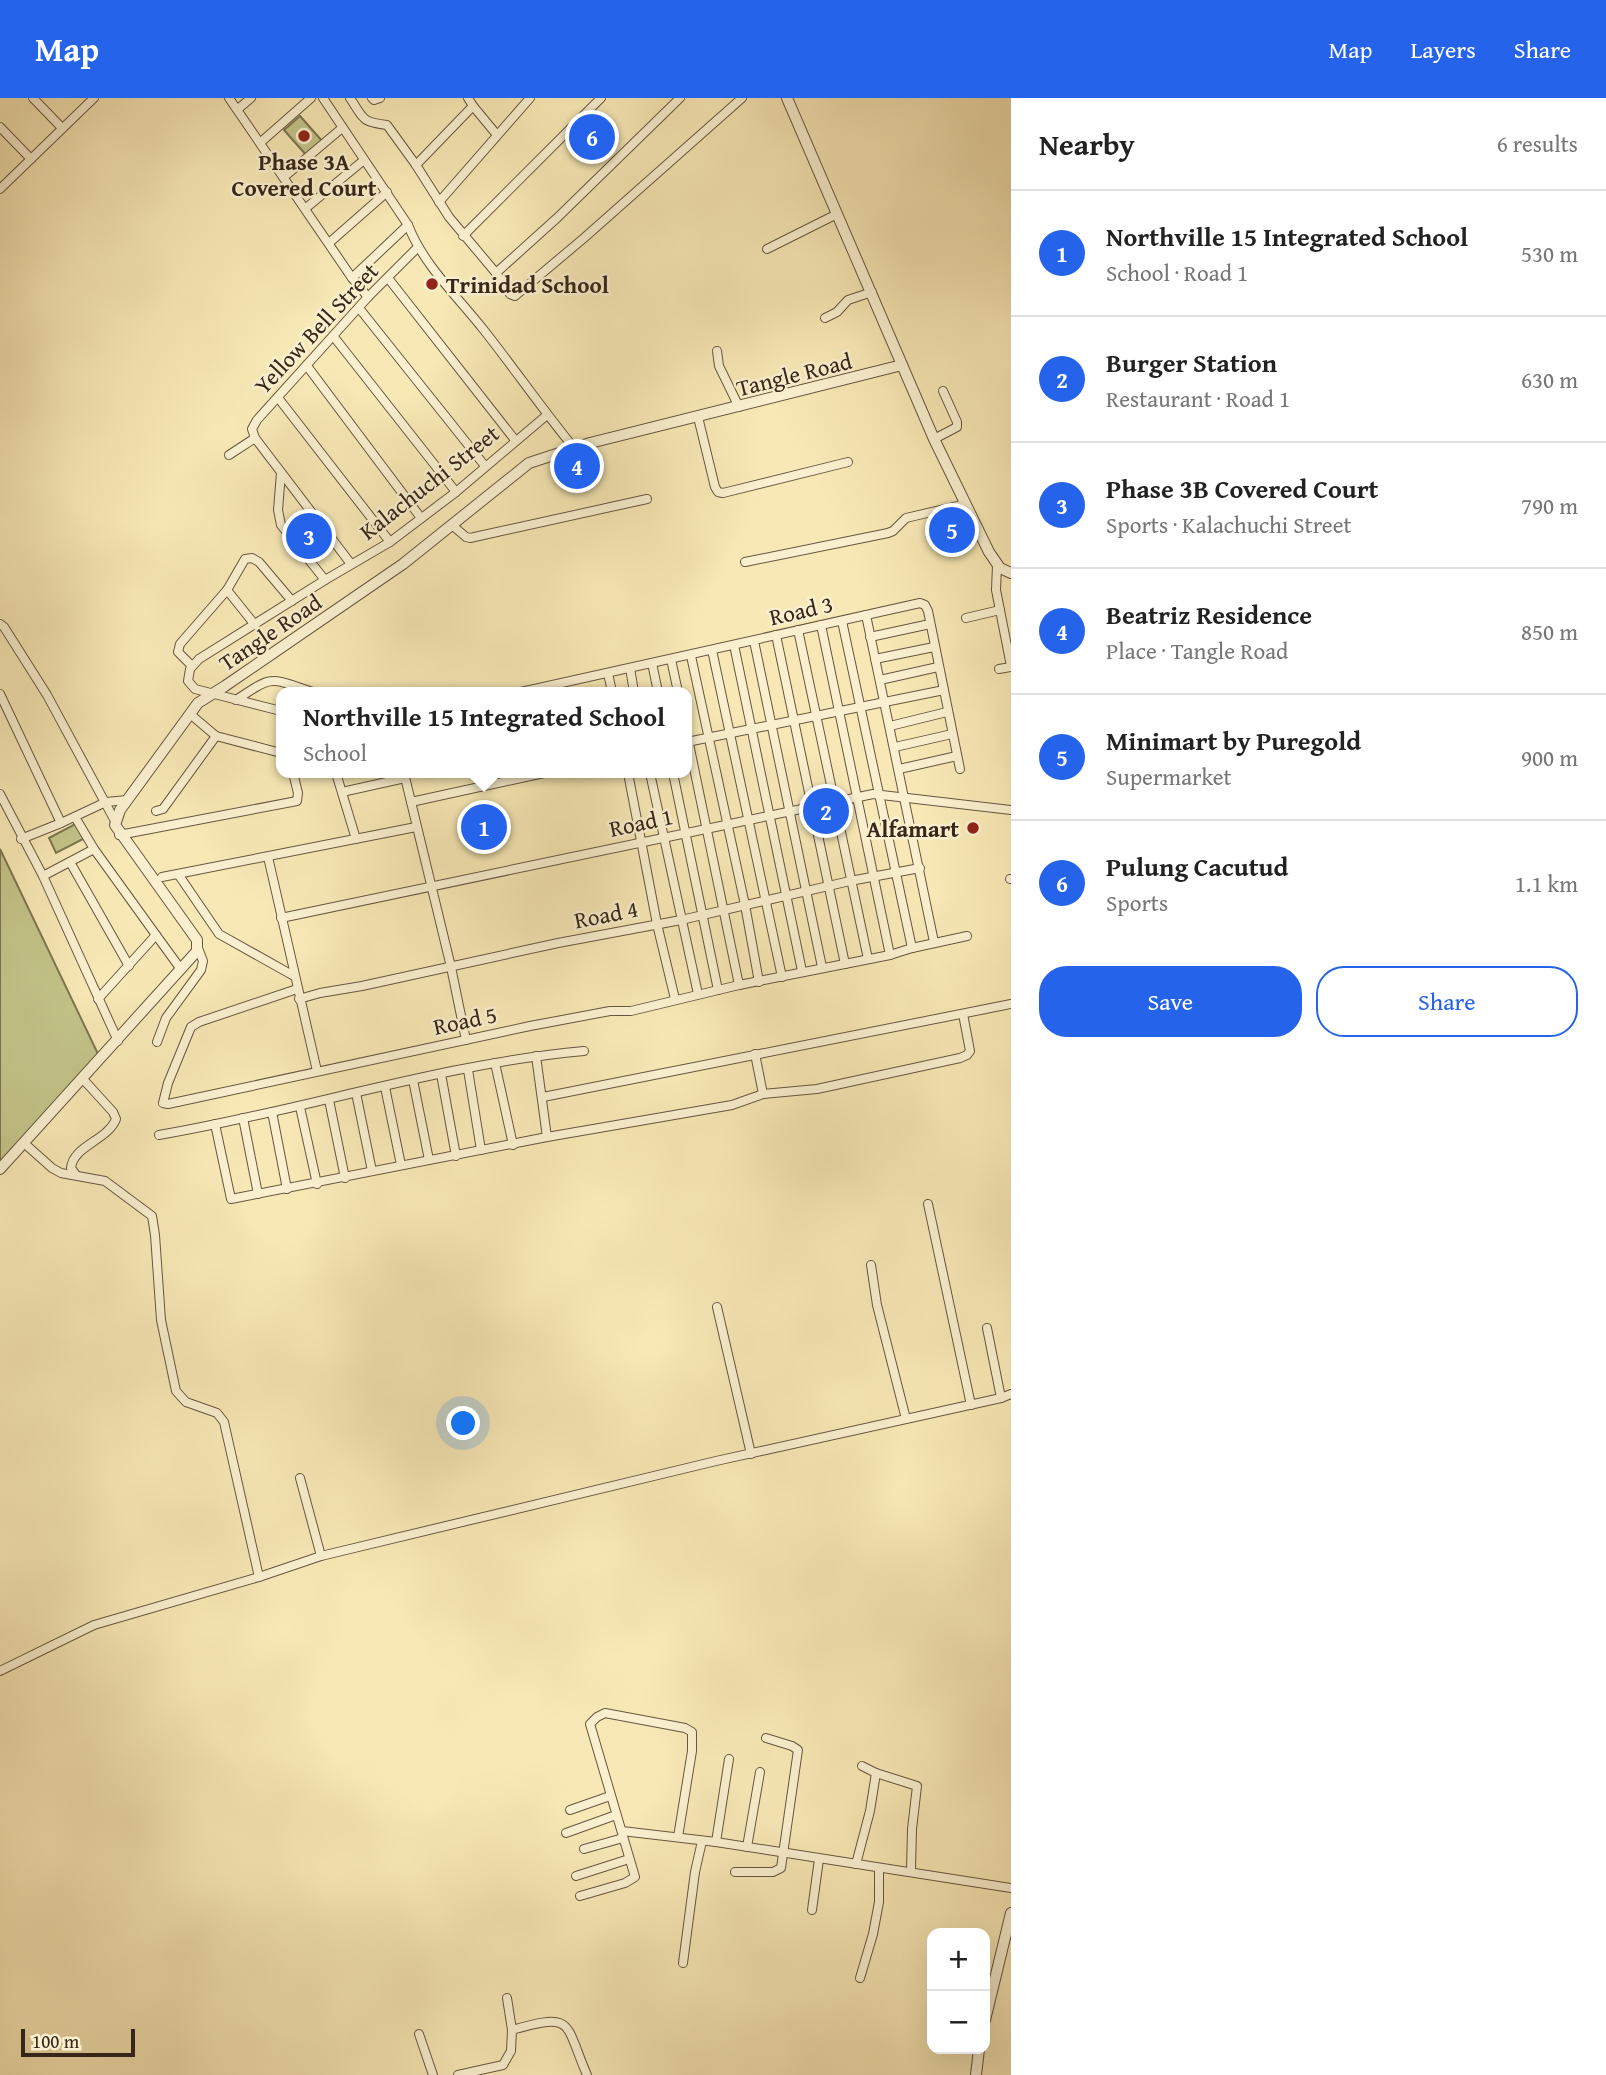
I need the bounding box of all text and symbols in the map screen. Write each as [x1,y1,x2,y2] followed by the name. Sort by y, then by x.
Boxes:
[35,25,99,73] text: Map
[1329,32,1372,67] text: Map
[1410,32,1476,67] text: Layers
[1514,32,1571,67] text: Share
[569,111,615,163] pin: 6
[1039,122,1135,166] text: Nearby
[1497,127,1578,160] text: 6 results
[296,128,312,144] marker: Phase 3A Covered Court
[232,145,377,204] place label: Phase 3A Covered Court
[1106,217,1468,256] text: Northville 15 Integrated School
[1056,237,1068,270] text: 1
[1521,237,1578,270] text: 530 m
[246,255,386,401] street label: Yellow Bell Street
[1106,256,1248,289] text: School · Road 1
[446,268,609,301] place label: Trinidad School
[424,276,440,292] marker: Trinidad School
[1106,343,1277,382] text: Burger Station
[733,344,856,404] street label: Tangle Road
[1056,363,1068,396] text: 2
[1521,363,1578,396] text: 630 m
[1106,382,1290,415] text: Restaurant · Road 1
[352,417,506,547] street label: Kalachuchi Street
[554,440,600,492] pin: 4
[1106,469,1378,508] text: Phase 3B Covered Court
[1056,489,1068,522] text: 3
[1521,489,1578,522] text: 790 m
[929,504,975,556] pin: 5
[1106,508,1352,541] text: Sports · Kalachuchi Street
[286,510,332,562] pin: 3
[212,585,329,679] street label: Tangle Road
[766,587,836,633] street label: Road 3
[1106,595,1312,634] text: Beatriz Residence
[1056,615,1068,648] text: 4
[1521,615,1578,648] text: 850 m
[1106,634,1288,667] text: Place · Tangle Road
[276,687,692,778] popup
[303,697,665,736] text: Northville 15 Integrated School
[1106,721,1361,760] text: Minimart by Puregold
[303,736,367,769] text: School
[1056,741,1068,774] text: 5
[1521,741,1578,774] text: 900 m
[1106,760,1232,793] text: Supermarket
[803,785,849,837] pin: 2
[606,799,676,845] street label: Road 1
[461,801,507,853] pin: 1
[867,812,959,845] place label: Alfamart
[965,820,981,836] marker: Alfamart
[1106,847,1288,886] text: Pulung Cacutud
[1056,867,1068,900] text: 6
[1515,867,1578,900] text: 1.1 km
[1106,886,1168,919] text: Sports
[571,892,641,936] street label: Road 4
[1039,966,1302,1037] button: Save
[1316,966,1578,1037] button: Share
[430,997,500,1043] street label: Road 5
[446,1406,480,1440] your location
[927,1928,990,2054] map controls
[927,1928,990,1991] button: +
[927,1991,990,2054] button: −
[21,2026,135,2058] scale bar
[32,2027,79,2055] text: 100 m

